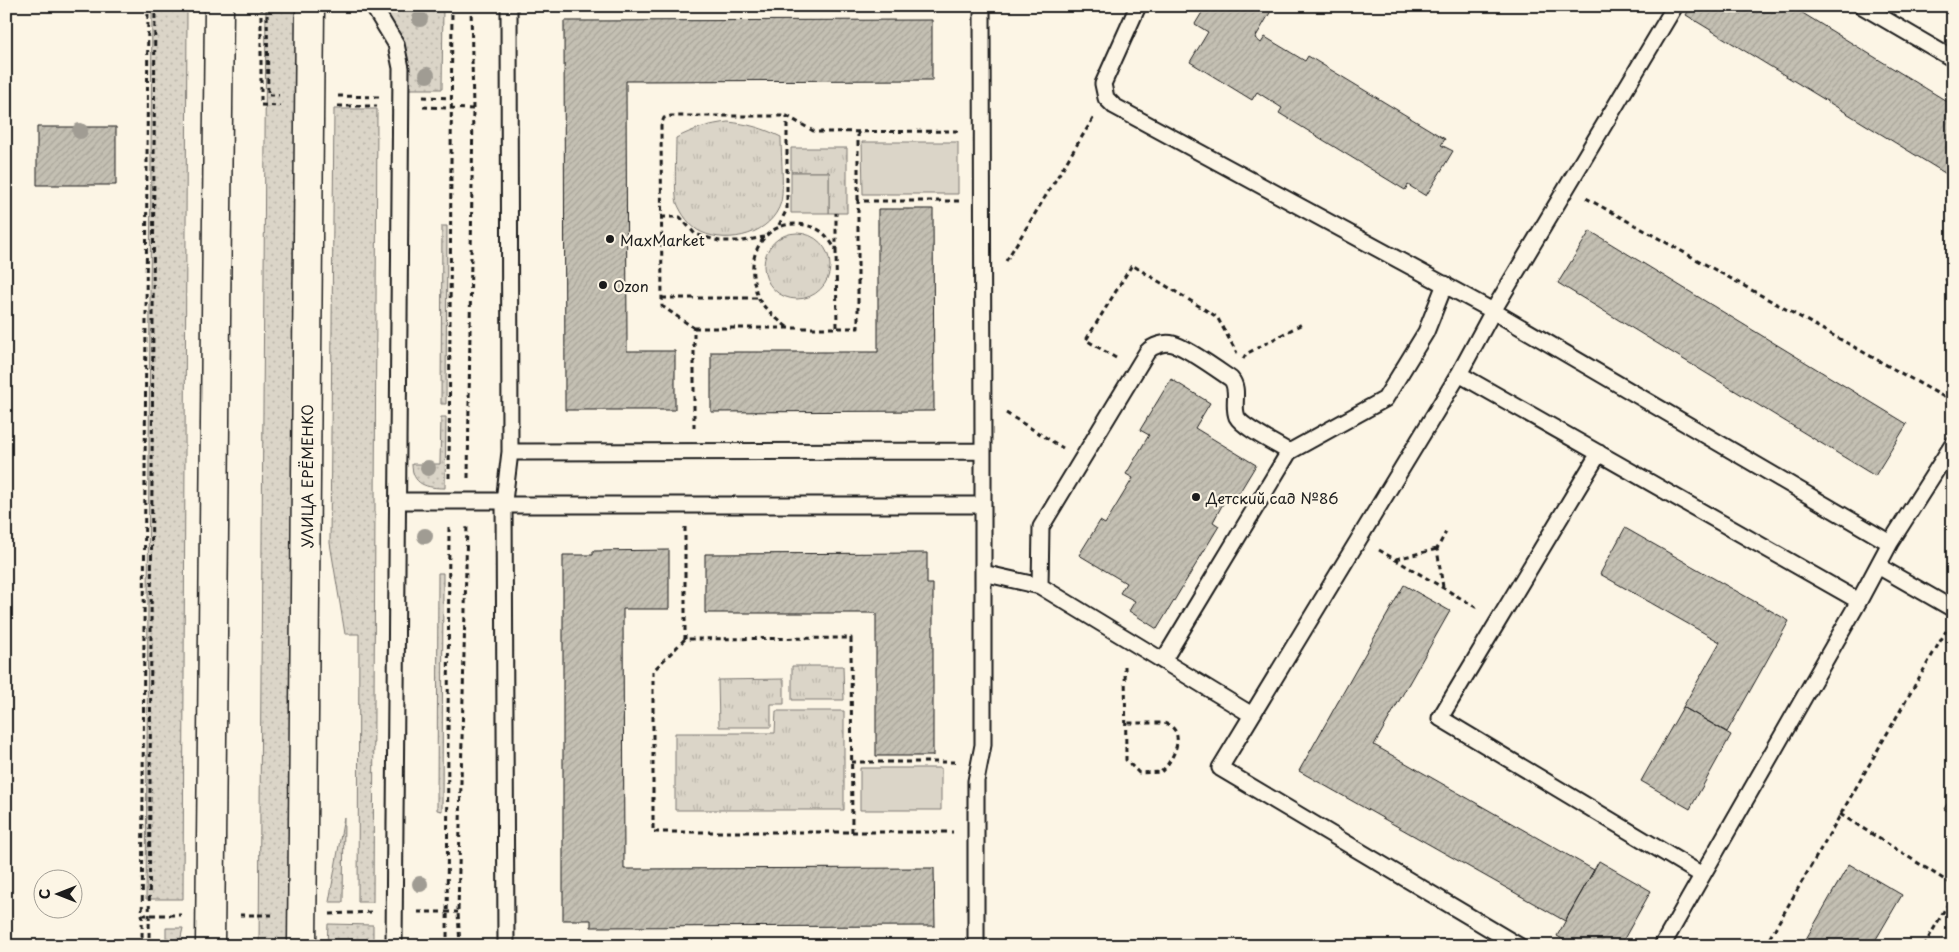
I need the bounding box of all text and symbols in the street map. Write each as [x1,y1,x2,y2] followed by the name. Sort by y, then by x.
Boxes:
[620,228,705,251] place label: MaxMarket
[604,233,616,245] marker: MaxMarket
[613,274,649,297] place label: Ozon
[597,279,609,291] marker: Ozon
[295,404,318,548] street label: УЛИЦА ЕРЁМЕНКО
[1205,486,1338,509] place label: Детский сад №86
[1190,491,1202,503] marker: Детский сад №86
[32,870,82,920] north arrow
[34,889,55,899] text: С

